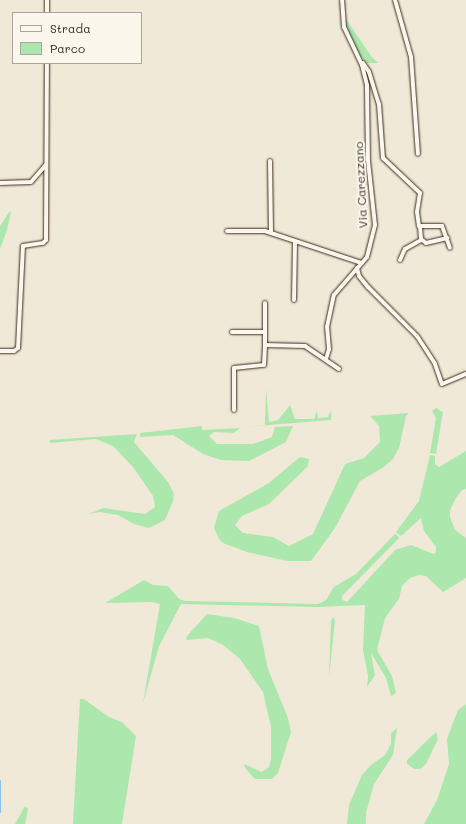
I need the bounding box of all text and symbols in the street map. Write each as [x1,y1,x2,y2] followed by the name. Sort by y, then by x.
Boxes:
[12,12,142,64] legend
[50,20,91,36] text: Strada
[50,40,85,56] text: Parco
[352,141,370,229] street label: Via Carezzano

